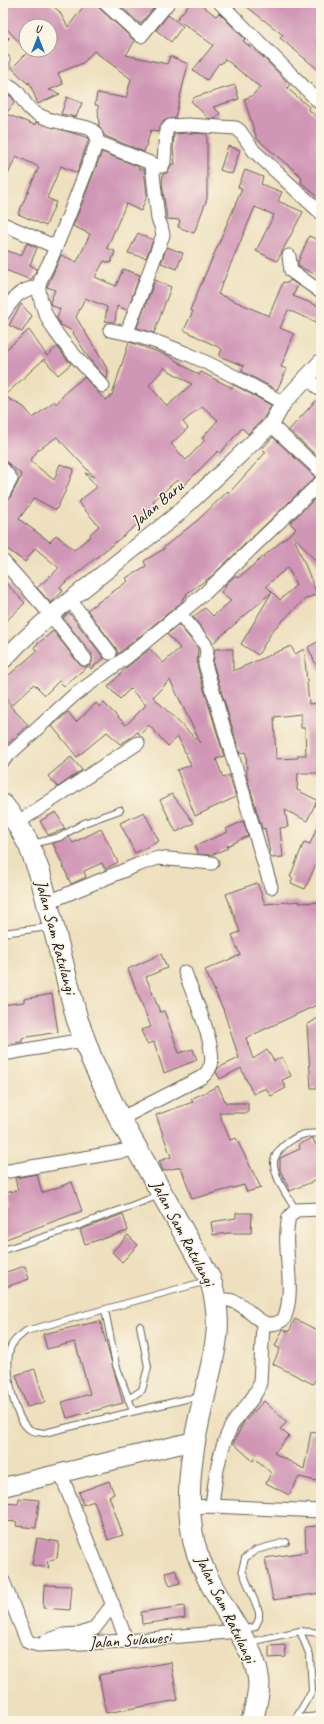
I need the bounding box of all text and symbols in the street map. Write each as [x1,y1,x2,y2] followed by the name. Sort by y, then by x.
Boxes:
[18,18,58,58] north arrow
[35,21,43,35] text: U
[126,475,189,533] street label: Jalan Baru
[30,877,82,998] street label: Jalan Sam Ratulangi
[146,1175,221,1291] street label: Jalan Sam Ratulangi
[190,1551,262,1668] street label: Jalan Sam Ratulangi
[87,1626,174,1653] street label: Jalan Sulawesi

